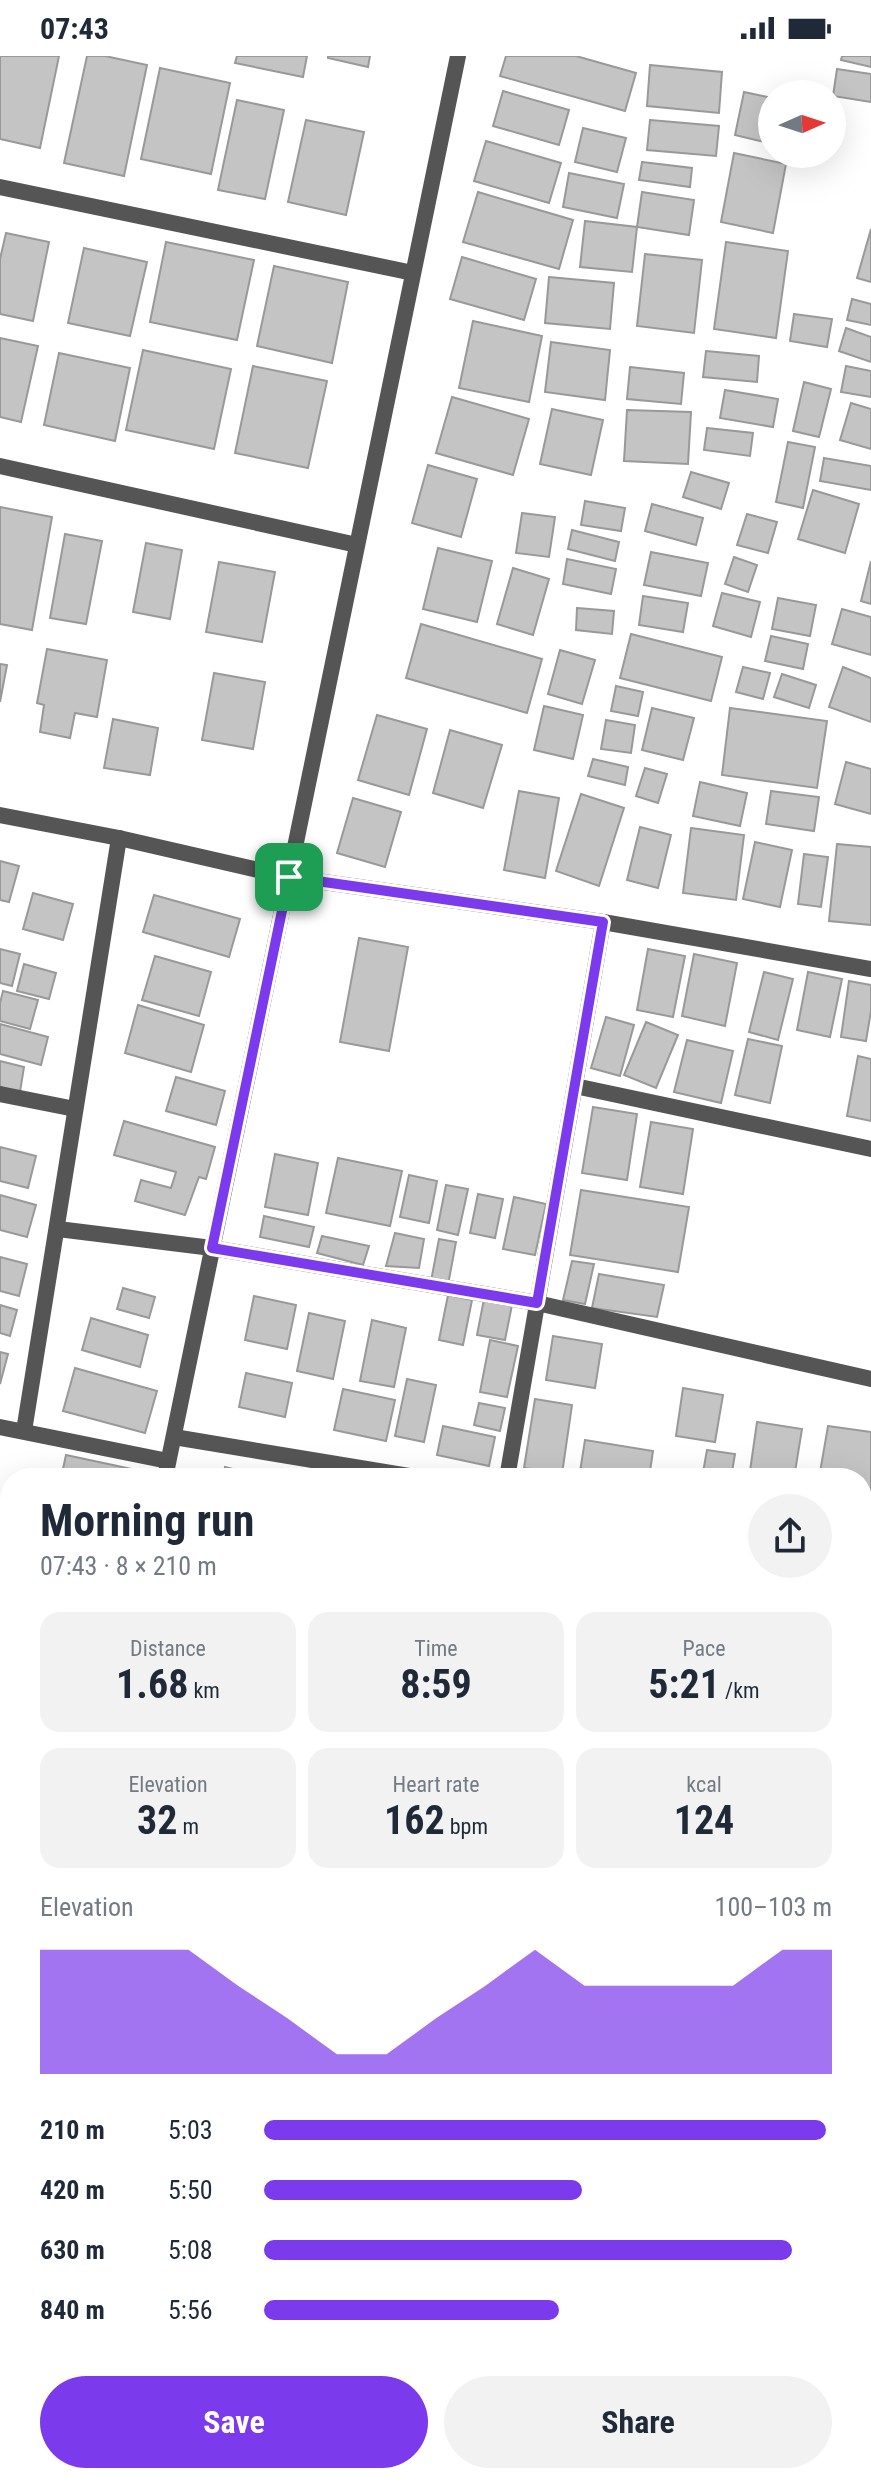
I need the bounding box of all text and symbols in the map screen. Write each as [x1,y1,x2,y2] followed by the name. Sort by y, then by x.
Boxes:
[40,11,109,46] text: 07:43
[758,80,846,168] north arrow
[758,80,846,168] map controls
[255,843,323,911] pin
[267,855,311,899] icon: arrive
[748,1494,832,1578] button: share
[40,1495,254,1547] text: Morning run
[40,1551,217,1581] text: 07:43 · 8 × 210 m
[130,1636,206,1661] text: Distance
[414,1636,458,1661] text: Time
[682,1636,726,1661] text: Pace
[116,1661,188,1708] text: 1.68
[400,1661,472,1708] text: 8:59
[648,1661,720,1708] text: 5:21
[188,1678,220,1703] text: km
[720,1678,760,1703] text: /km
[128,1772,208,1797] text: Elevation
[393,1772,479,1797] text: Heart rate
[686,1772,722,1797] text: kcal
[137,1797,177,1844] text: 32
[384,1797,445,1844] text: 162
[674,1797,734,1844] text: 124
[177,1814,199,1839] text: m
[445,1814,488,1839] text: bpm
[40,1892,134,1922] text: Elevation
[715,1892,832,1922] text: 100–103 m
[40,2115,105,2145] text: 210 m
[168,2115,213,2145] text: 5:03
[40,2175,105,2205] text: 420 m
[168,2175,213,2205] text: 5:50
[40,2235,105,2265] text: 630 m
[168,2235,213,2265] text: 5:08
[40,2295,105,2325] text: 840 m
[168,2295,213,2325] text: 5:56
[40,2376,428,2468] button: Save
[444,2376,832,2468] button: Share

